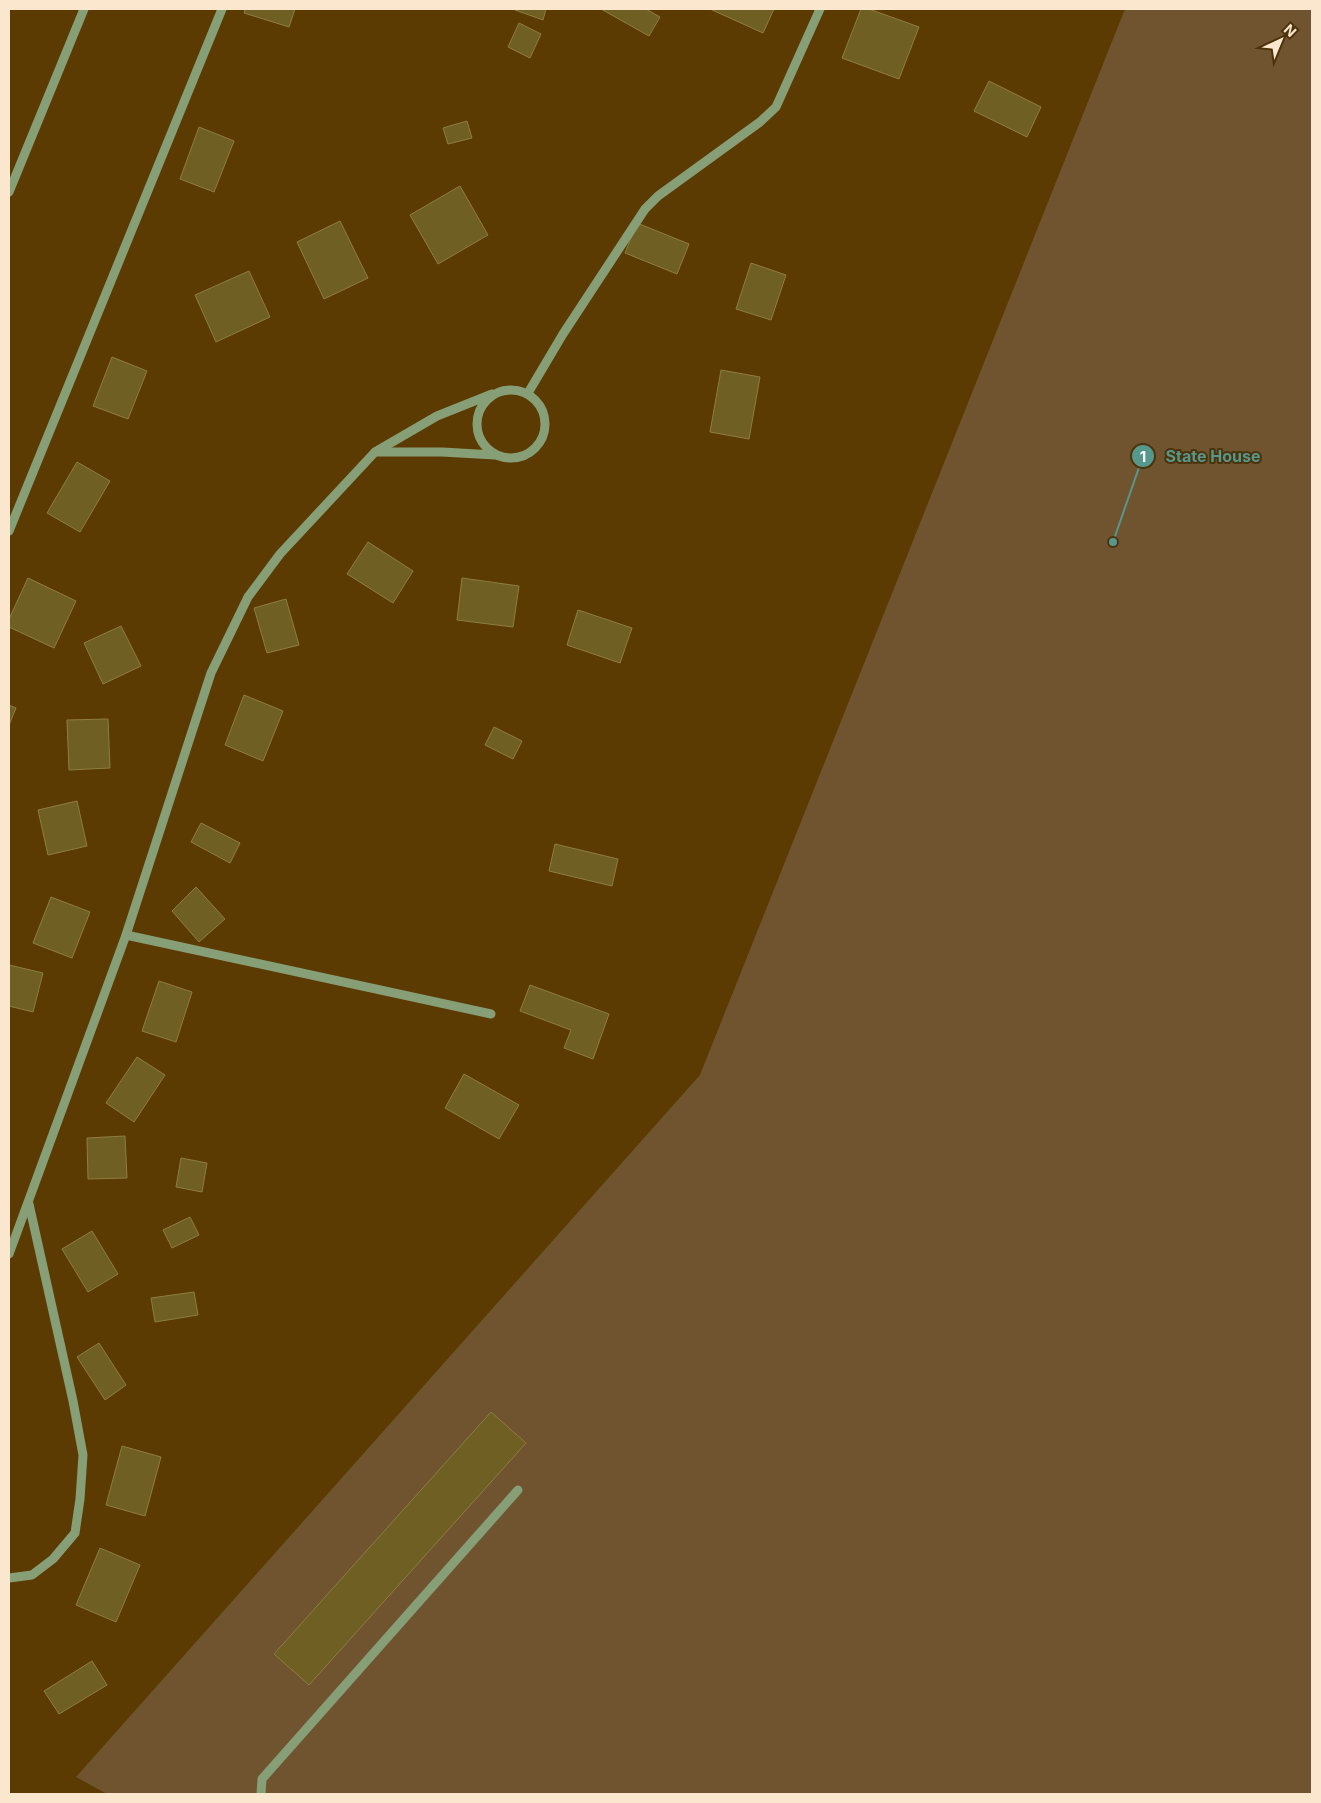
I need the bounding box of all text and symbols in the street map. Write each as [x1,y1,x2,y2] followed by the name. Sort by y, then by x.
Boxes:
[1256,15,1306,65] north arrow
[1281,20,1300,40] text: N
[1130,441,1270,472] callout: State House
[1166,446,1260,466] text: State House
[1140,447,1146,466] text: 1

